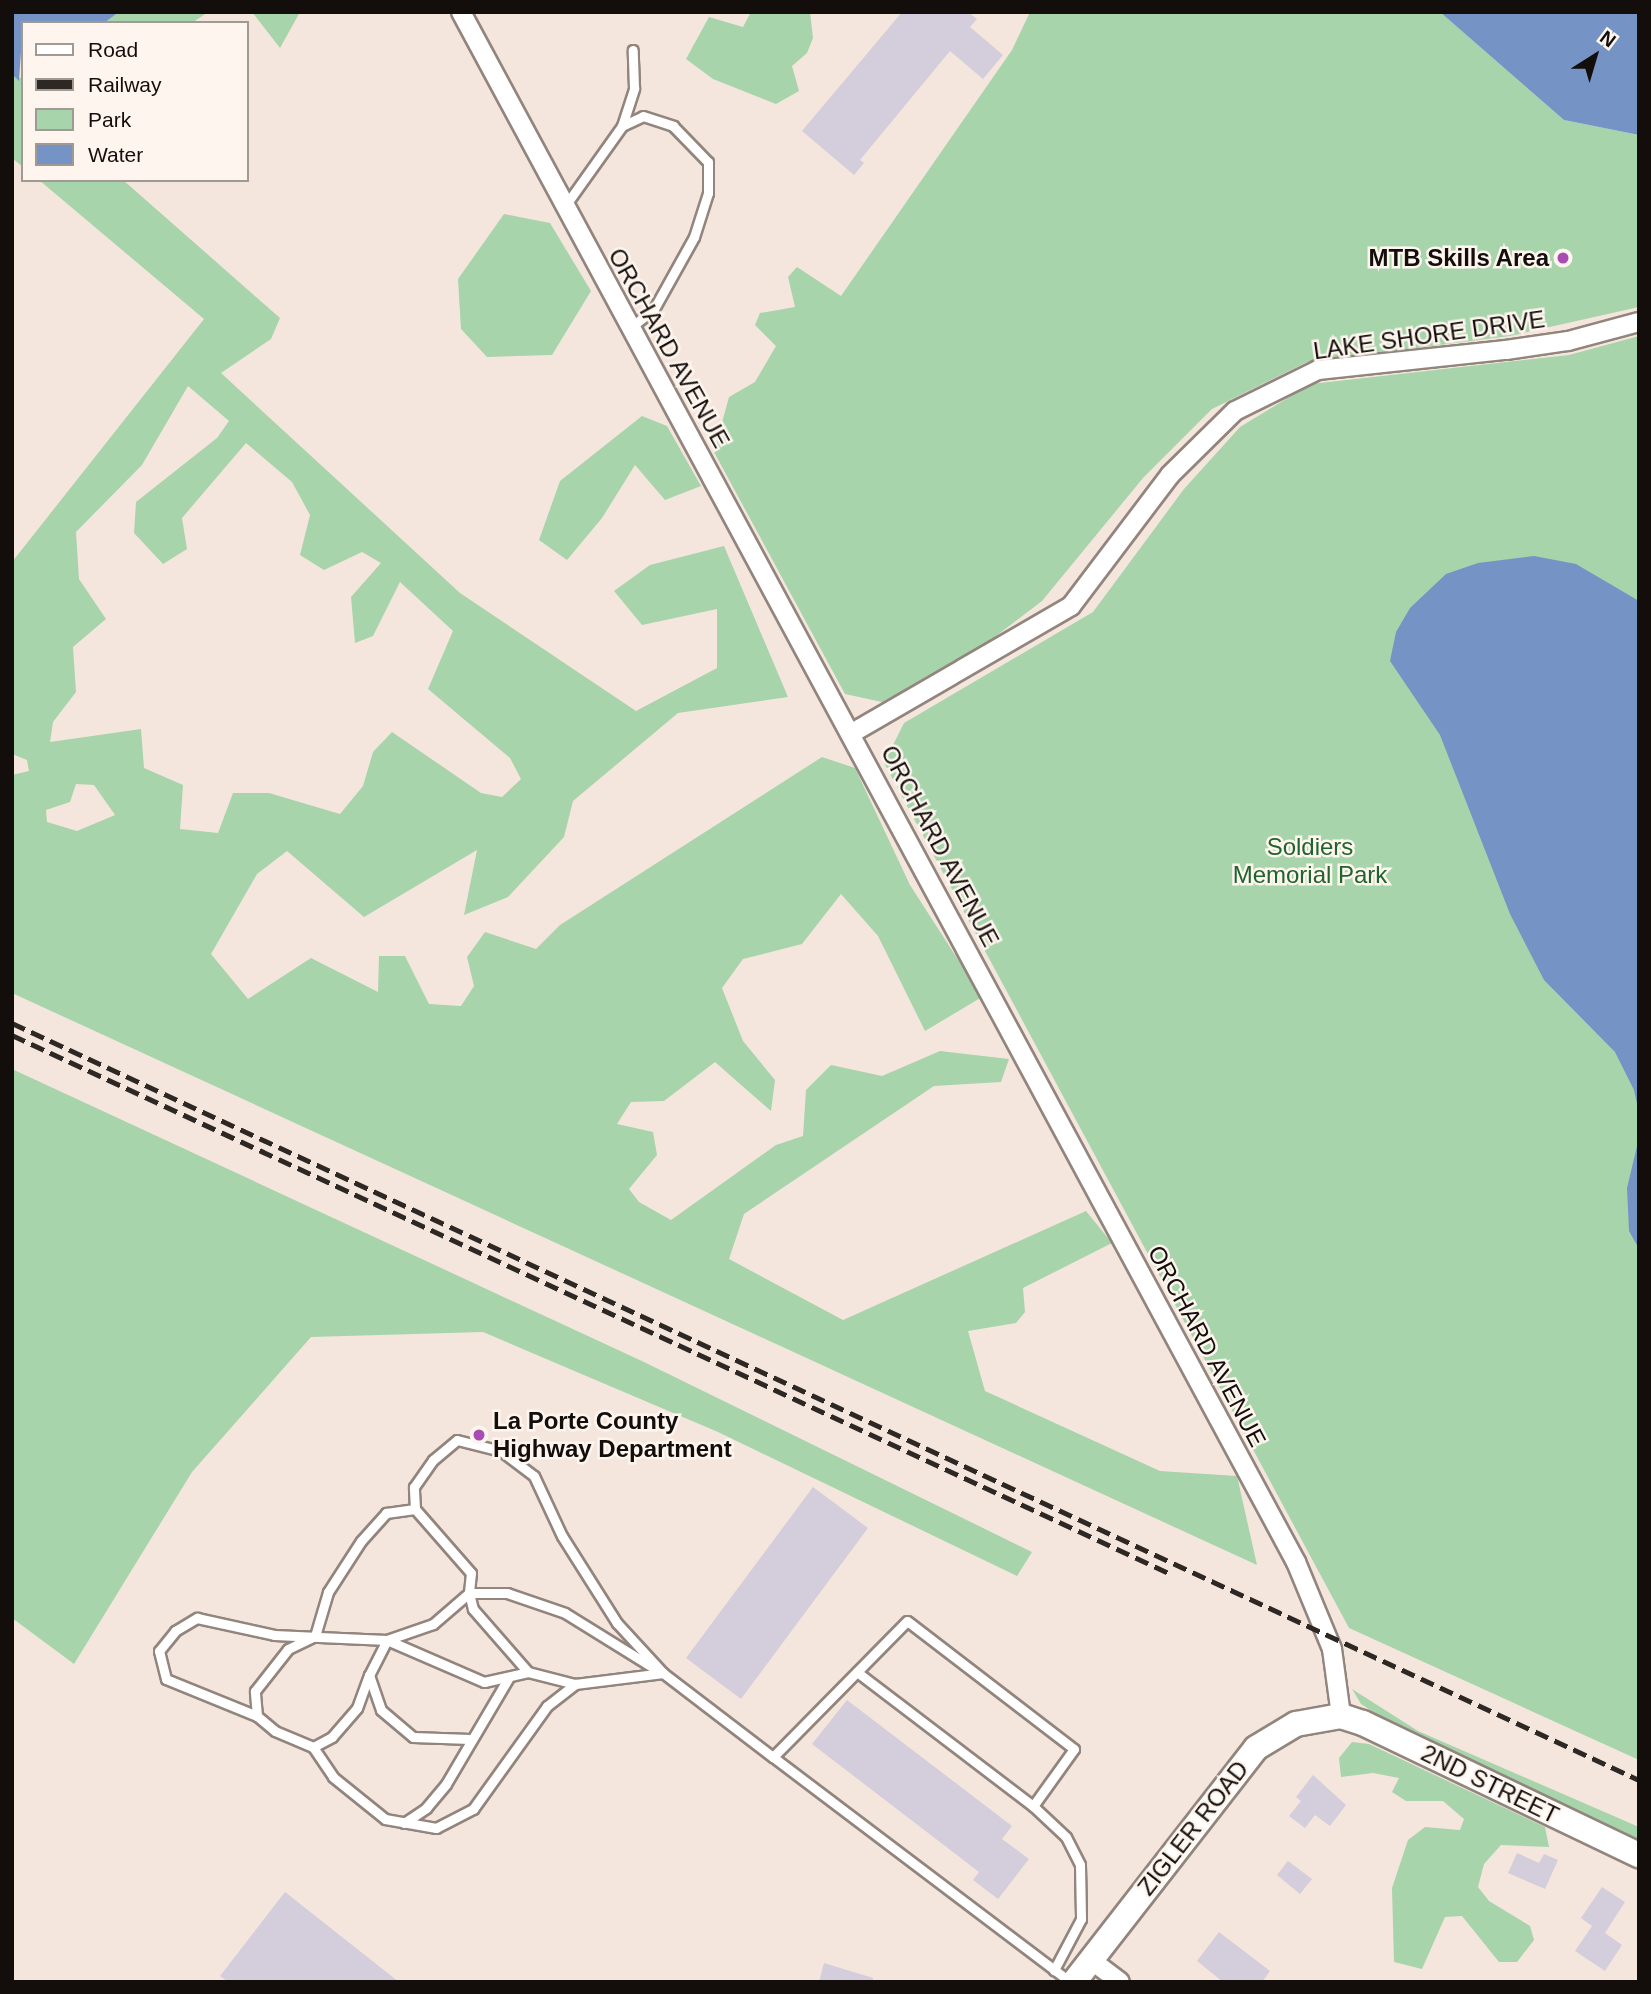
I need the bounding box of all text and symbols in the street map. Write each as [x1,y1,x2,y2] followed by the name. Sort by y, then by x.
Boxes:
[21,21,248,182] legend
[1560,21,1630,91] north arrow
[1596,26,1620,51] text: N
[88,38,138,61] text: Road
[88,73,162,96] text: Railway
[88,108,131,131] text: Park
[88,143,143,166] text: Water
[602,243,736,453] street label: ORCHARD AVENUE
[1368,244,1549,272] place label: MTB Skills Area
[1555,250,1571,266] marker: MTB Skills Area
[1311,304,1547,366] street label: LAKE SHORE DRIVE
[874,740,1006,952] street label: ORCHARD AVENUE
[1233,833,1387,889] park label: Soldiers Memorial Park
[1141,1240,1273,1452] street label: ORCHARD AVENUE
[493,1407,732,1463] place label: La Porte County Highway Department
[471,1427,487,1443] marker: La Porte County Highway Department
[1417,1738,1563,1830] street label: 2ND STREET
[1132,1755,1254,1901] street label: ZIGLER ROAD

